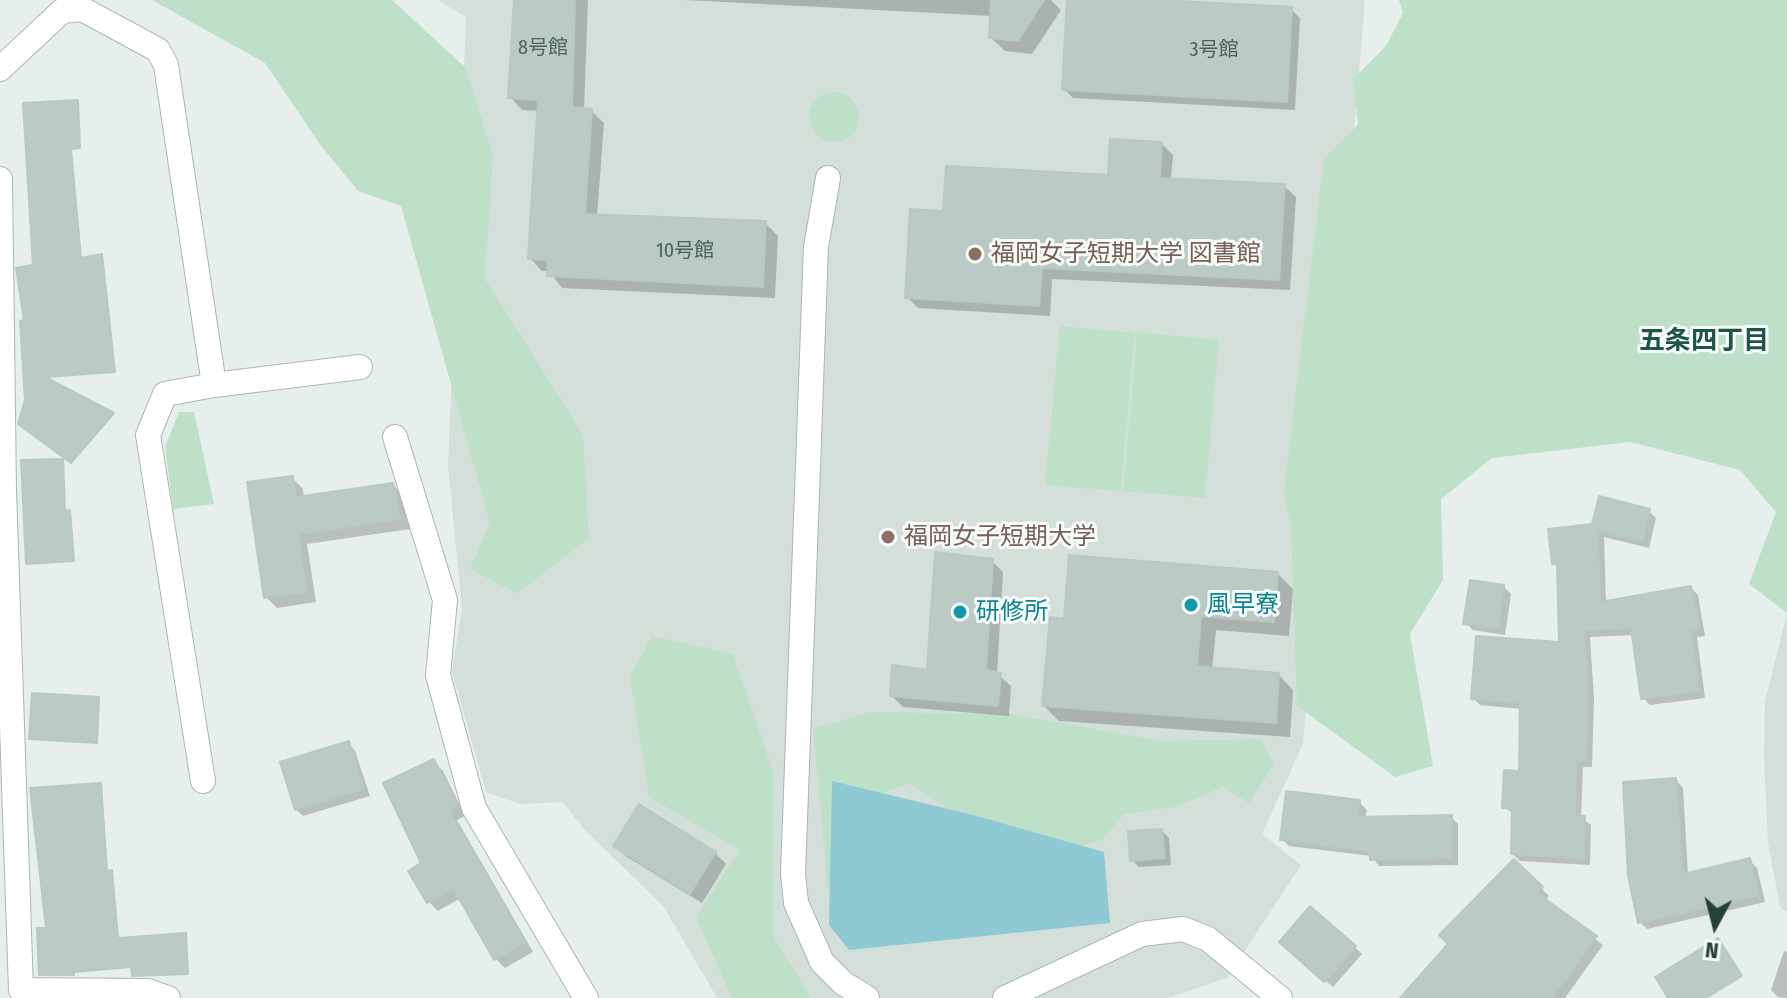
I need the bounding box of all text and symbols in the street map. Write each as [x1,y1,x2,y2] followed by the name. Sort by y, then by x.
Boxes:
[518,36,568,60] house number: 8号館
[1189,38,1239,62] house number: 3号館
[656,239,714,263] house number: 10号館
[991,240,1261,268] place label: 福岡女子短期大学 図書館
[966,245,984,263] marker: 福岡女子短期大学 図書館
[1639,326,1769,358] district label: 五条四丁目
[904,523,1096,551] place label: 福岡女子短期大学
[879,528,897,546] marker: 福岡女子短期大学
[1207,591,1279,619] place label: 風早寮
[1182,596,1200,614] marker: 風早寮
[976,598,1048,626] place label: 研修所
[951,603,969,621] marker: 研修所
[1675,886,1755,966] north arrow
[1704,936,1720,965] text: N

